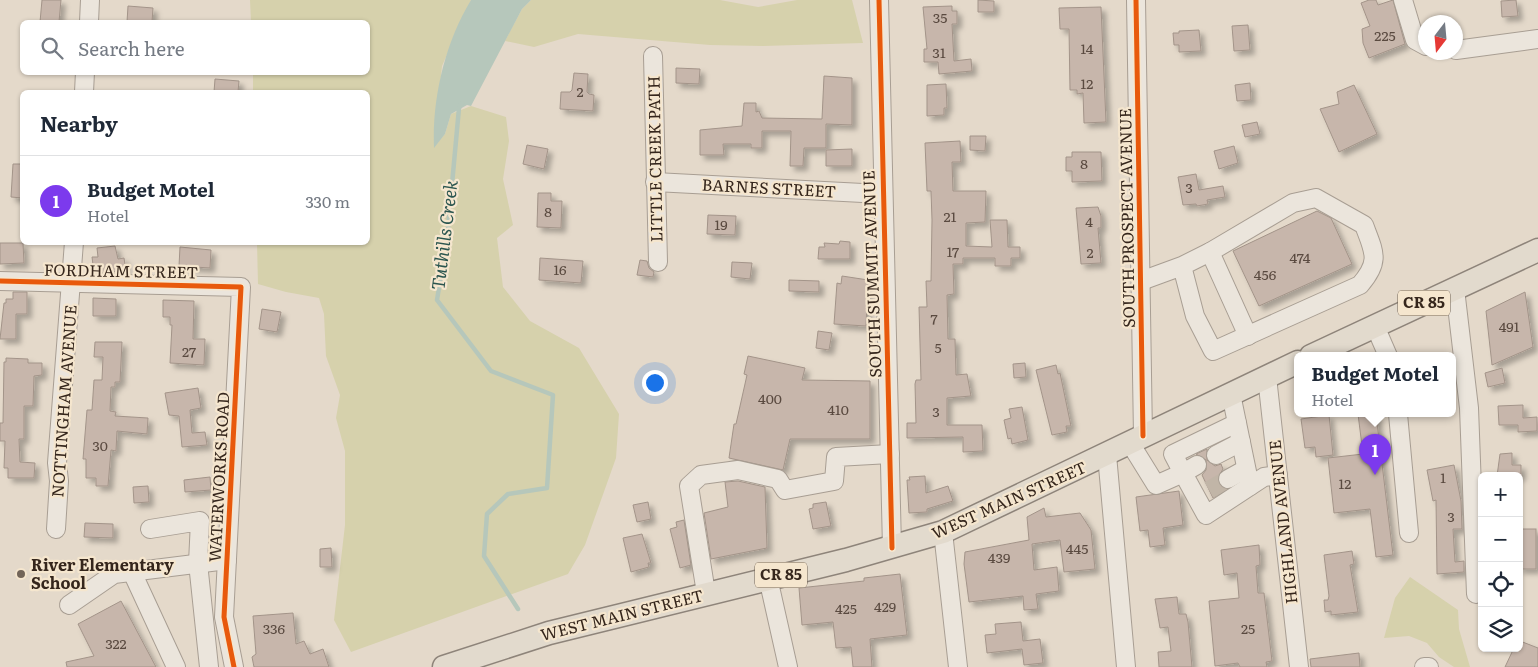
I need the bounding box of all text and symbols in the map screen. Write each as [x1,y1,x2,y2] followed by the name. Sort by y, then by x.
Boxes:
[933,7,947,27] house number: 35
[1418,15,1463,60] north arrow
[20,20,370,75] search box
[1374,25,1396,45] house number: 225
[38,34,66,62] icon: search
[78,34,185,62] text: Search here
[1081,38,1094,58] house number: 14
[932,42,946,62] house number: 31
[1081,73,1093,93] house number: 12
[641,76,667,242] street label: LITTLE CREEK PATH
[576,81,584,101] house number: 2
[40,107,118,138] text: Nearby
[1112,108,1140,328] street label: SOUTH PROSPECT AVENUE
[1080,153,1088,173] house number: 8
[855,170,887,378] street label: SOUTH SUMMIT AVENUE
[701,172,837,203] street label: BARNES STREET
[87,175,215,203] text: Budget Motel
[1185,177,1193,197] house number: 3
[423,178,464,291] water label: Tuthills Creek
[53,189,59,213] text: 1
[305,189,350,213] text: 330 m
[544,201,552,221] house number: 8
[87,203,129,227] text: Hotel
[944,206,957,226] house number: 21
[1085,211,1093,231] house number: 4
[714,214,728,234] house number: 19
[947,241,959,261] house number: 17
[1086,242,1094,262] house number: 2
[1289,247,1311,267] house number: 474
[44,257,199,283] street label: FORDHAM STREET
[553,259,567,279] house number: 16
[1254,264,1277,284] house number: 456
[1398,290,1450,316] road number: CR 85
[44,304,82,498] street label: NOTTINGHAM AVENUE
[930,308,938,328] house number: 7
[1499,316,1520,336] house number: 491
[934,337,942,357] house number: 5
[182,341,196,361] house number: 27
[1294,352,1456,417] popup
[1311,359,1439,387] text: Budget Motel
[642,370,668,396] your location
[1311,387,1353,411] text: Hotel
[758,388,782,408] house number: 400
[202,391,234,563] street label: WATERWORKS ROAD
[827,399,849,419] house number: 410
[932,401,940,421] house number: 3
[1359,434,1391,475] pin: 1
[92,435,108,455] house number: 30
[1261,439,1303,605] street label: HIGHLAND AVENUE
[927,454,1090,544] street label: WEST MAIN STREET
[1440,467,1446,487] house number: 1
[1478,472,1523,652] map controls
[1478,472,1523,517] button: +
[1339,473,1351,493] house number: 12
[1447,506,1455,526] house number: 3
[1478,517,1523,562] button: −
[1066,538,1088,558] house number: 445
[988,547,1010,567] house number: 439
[31,552,174,594] place label: River Elementary School
[755,562,807,588] road number: CR 85
[1478,562,1523,607] button: locate
[15,568,27,580] marker: River Elementary School
[538,582,706,646] street label: WEST MAIN STREET
[874,596,896,616] house number: 429
[835,598,857,618] house number: 425
[1478,607,1523,652] button: layers
[263,618,286,638] house number: 336
[1241,618,1255,638] house number: 25
[105,633,127,653] house number: 322

